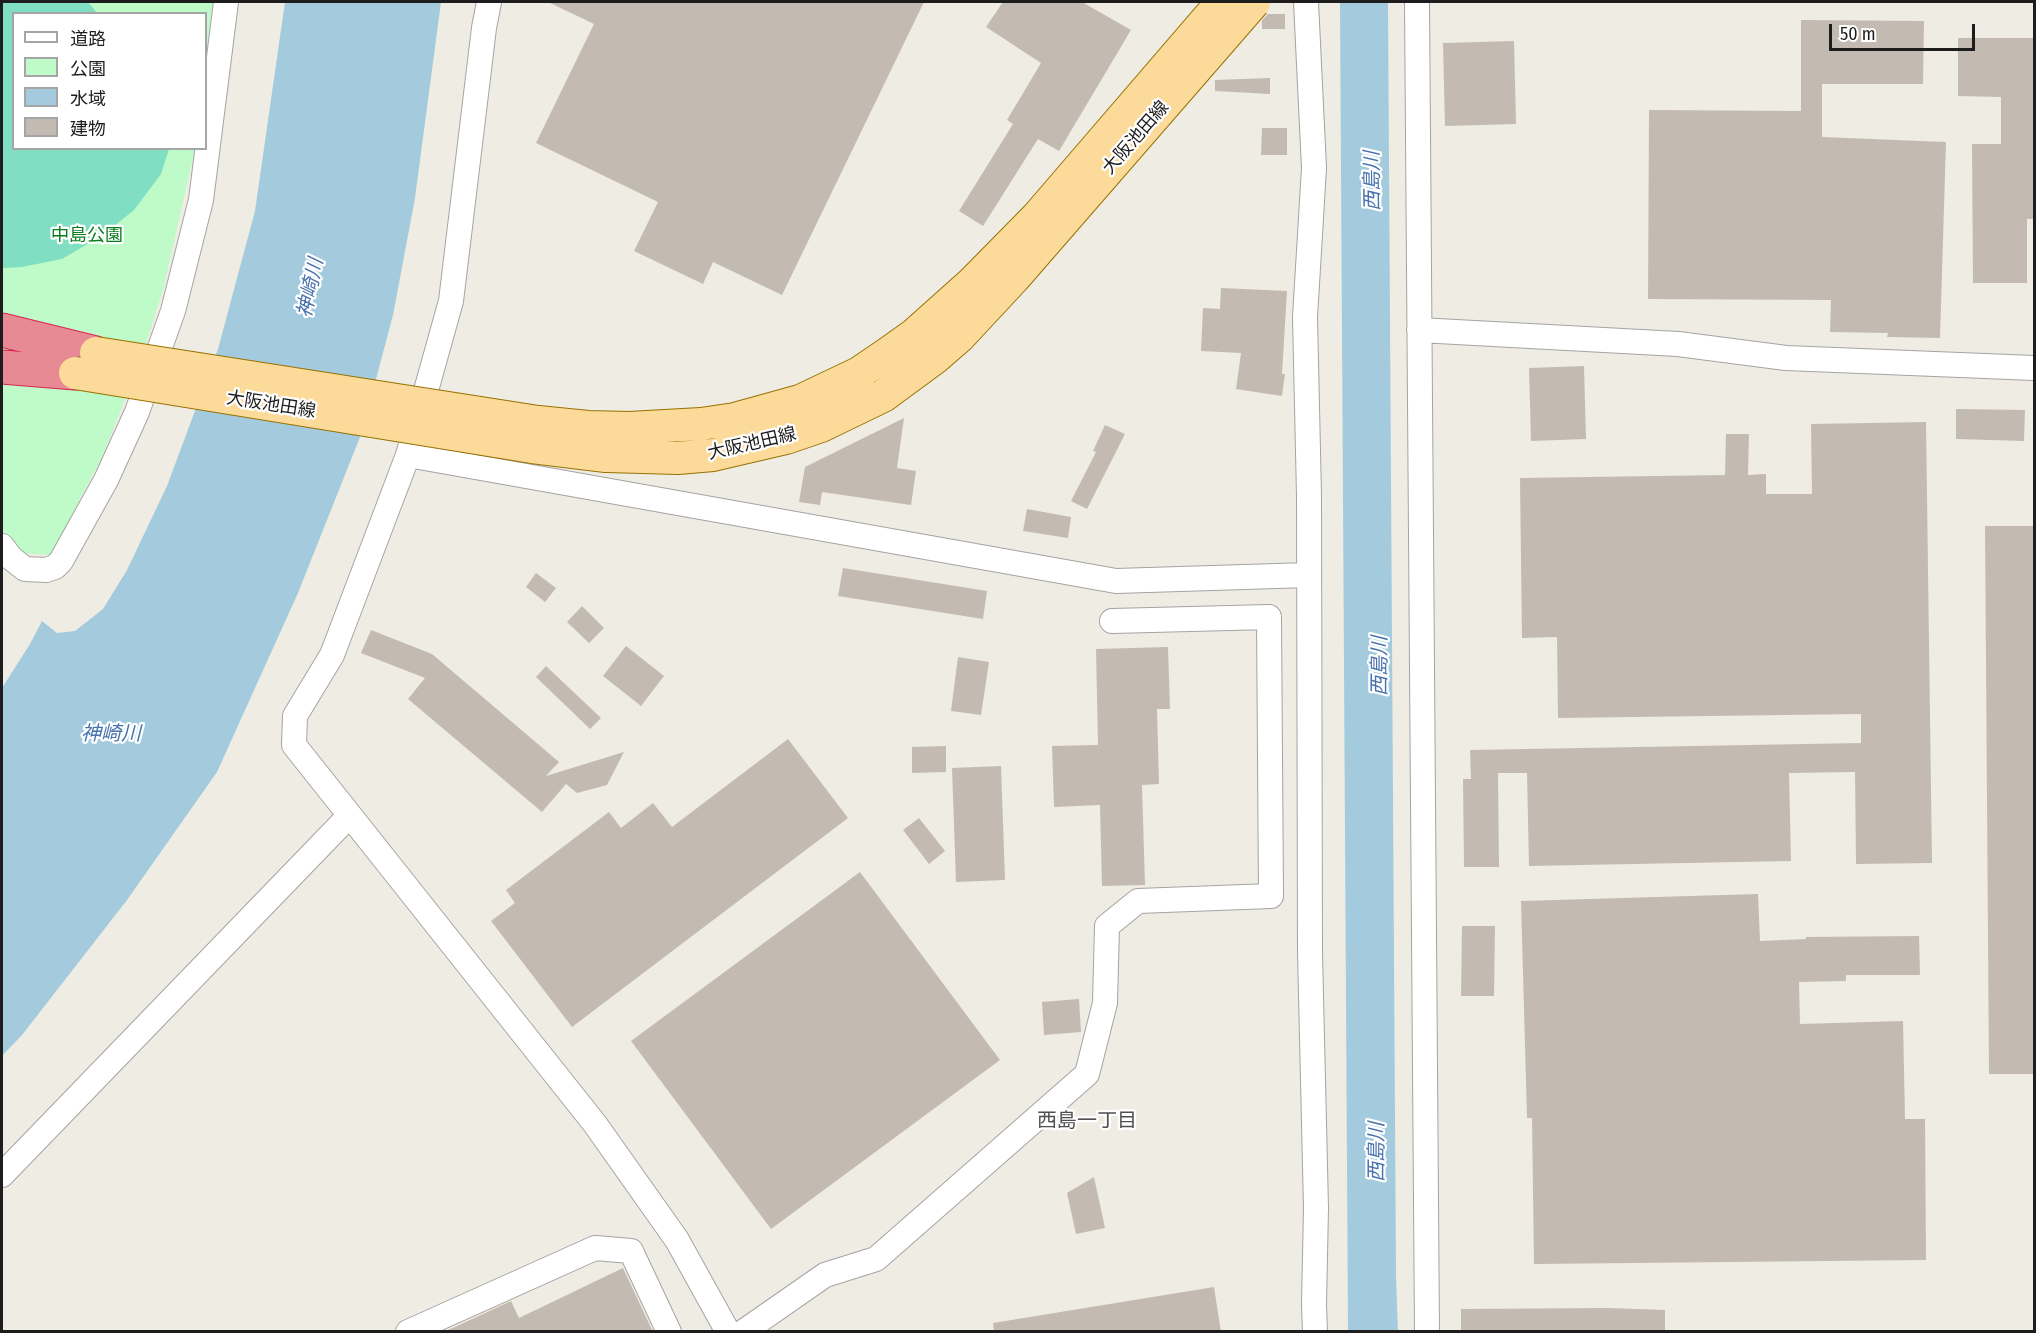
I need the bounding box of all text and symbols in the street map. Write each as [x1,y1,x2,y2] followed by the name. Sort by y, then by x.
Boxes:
[12,12,207,150] legend
[1832,12,1978,50] scale bar
[1840,23,1876,45] text: 50 m
[70,28,106,50] text: 道路
[70,58,106,80] text: 公園
[70,88,106,110] text: 水域
[1098,97,1174,179] street label: 大阪池田線
[70,118,106,140] text: 建物
[1360,151,1386,211] water label: 西島川
[51,225,123,247] park label: 中島公園
[293,256,329,320] water label: 神崎川
[225,387,317,423] street label: 大阪池田線
[706,423,798,465] street label: 大阪池田線
[1368,636,1392,696] water label: 西島川
[81,722,141,746] water label: 神崎川
[1037,1109,1137,1133] district label: 西島一丁目
[1365,1122,1389,1182] water label: 西島川

